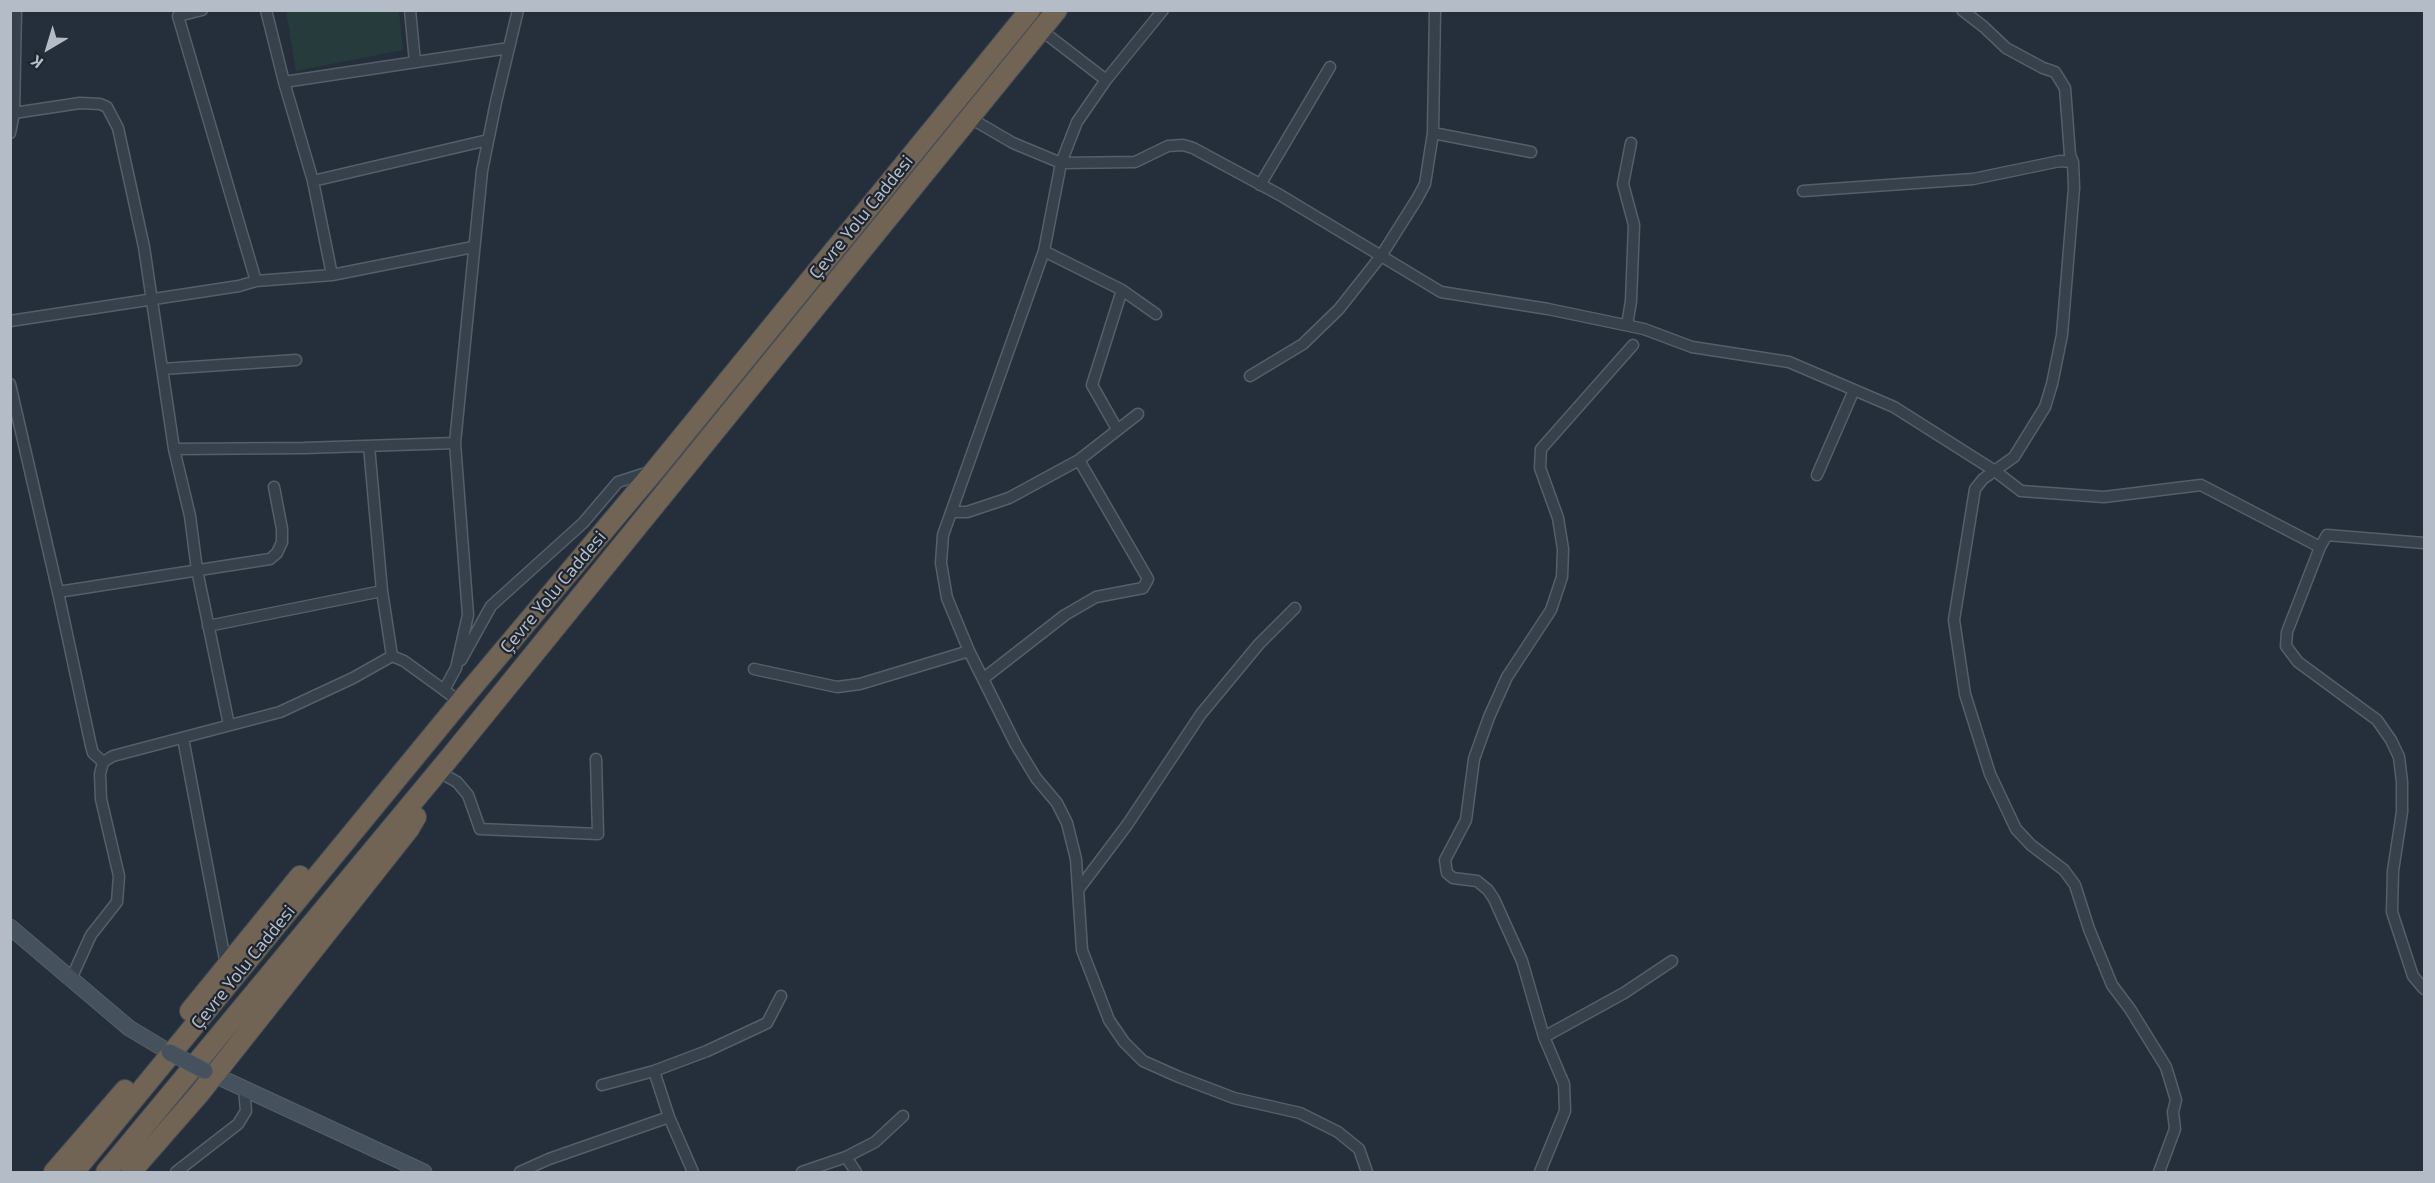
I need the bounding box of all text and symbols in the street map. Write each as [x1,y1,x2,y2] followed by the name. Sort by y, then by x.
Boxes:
[18,18,78,78] north arrow
[27,52,46,73] text: K
[804,151,918,283] street label: Çevre Yolu Caddesi
[496,526,610,658] street label: Çevre Yolu Caddesi
[186,901,300,1033] street label: Çevre Yolu Caddesi

